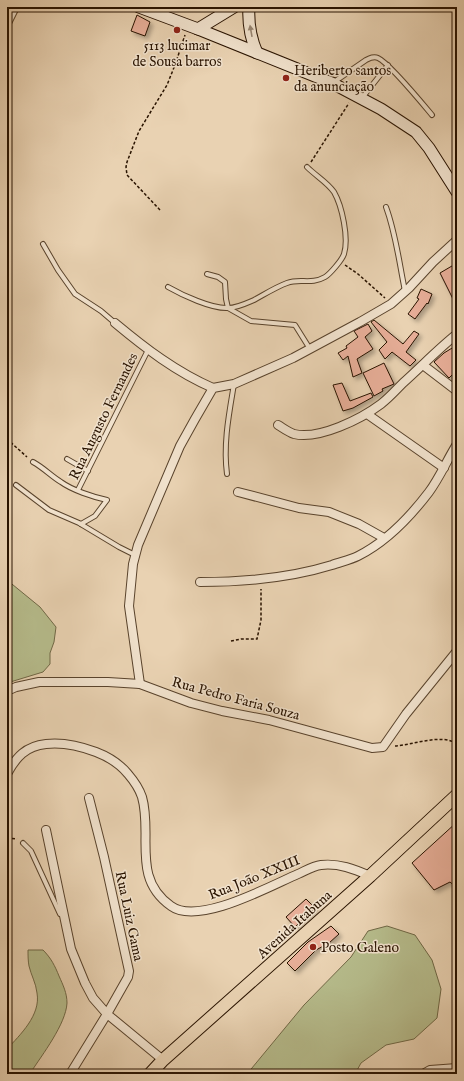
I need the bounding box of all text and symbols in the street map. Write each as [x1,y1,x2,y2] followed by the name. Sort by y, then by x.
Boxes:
[247,24,253,37] one-way arrow
[172,25,182,35] marker: 5113 lucimar de Sousa barros
[132,37,222,71] place label: 5113 lucimar de Sousa barros
[294,62,391,96] place label: Heriberto santos da anunciação
[281,73,291,83] marker: Heriberto santos da anunciação
[65,350,142,483] street label: Rua Augusto Fernandes
[170,673,303,725] street label: Rua Pedro Faria Souza
[206,851,303,904] street label: Rua João XXIII
[111,870,148,964] street label: Rua Luiz Gama
[253,886,336,964] street label: Avenida Itabuna
[321,939,399,957] place label: Posto Galeno
[308,942,318,952] marker: Posto Galeno

